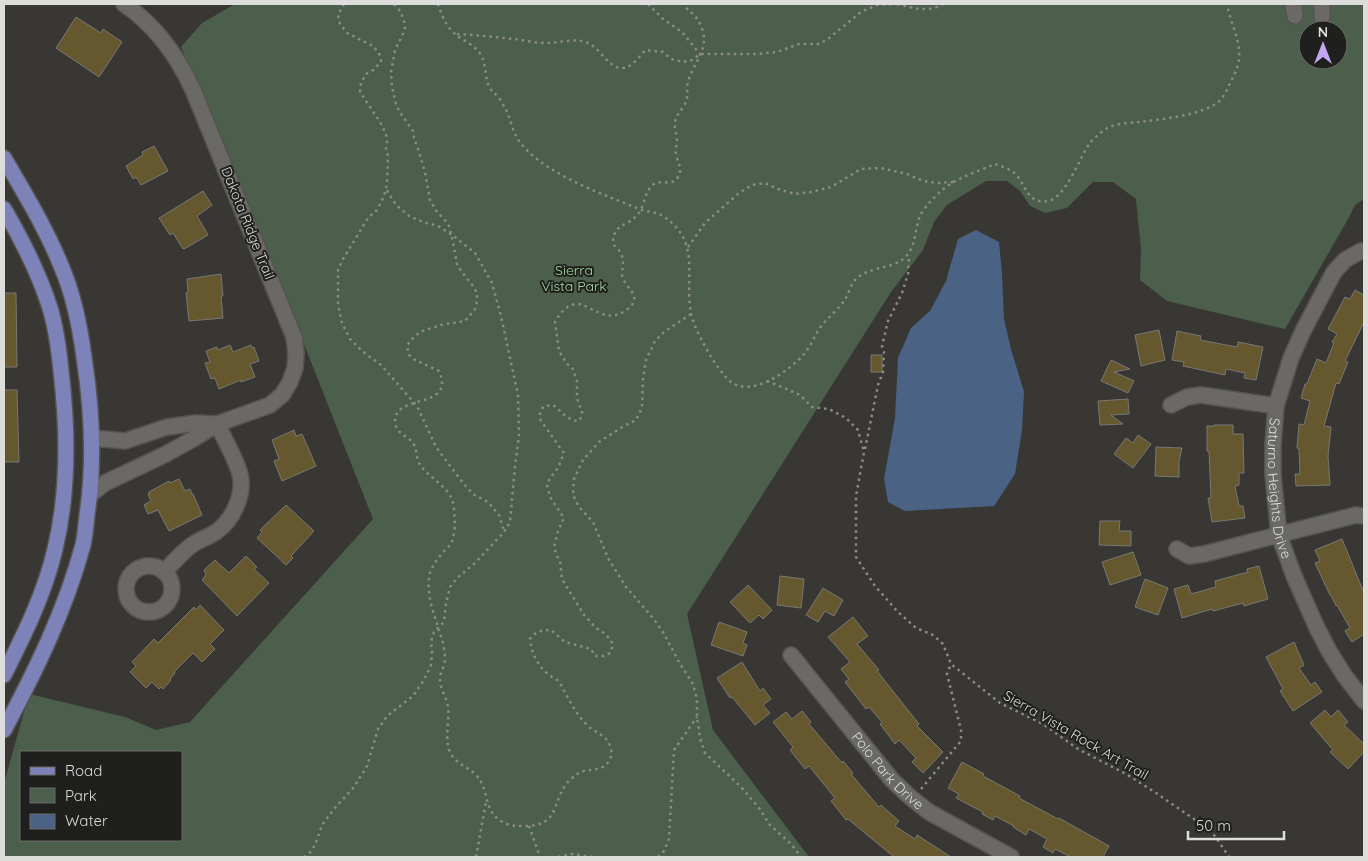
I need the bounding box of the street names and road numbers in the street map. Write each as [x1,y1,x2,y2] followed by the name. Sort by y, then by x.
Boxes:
[217,164,279,282] street label: Dakota Ridge Trail
[1264,417,1296,561] street label: Saturno Heights Drive
[1000,686,1152,784] street label: Sierra Vista Rock Art Trail
[848,728,928,814] street label: Polo Park Drive

